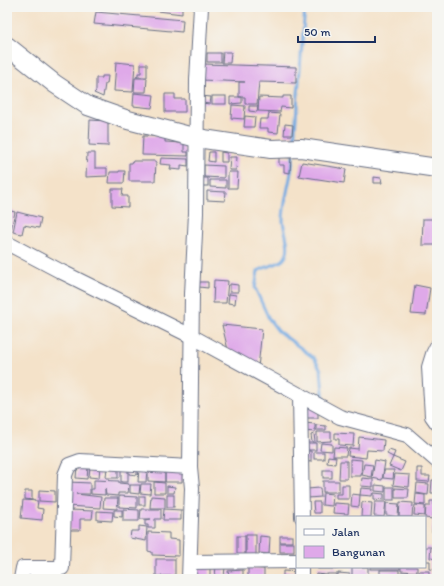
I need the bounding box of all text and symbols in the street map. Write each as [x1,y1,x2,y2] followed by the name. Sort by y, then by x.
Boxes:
[298,18,375,44] scale bar
[304,25,330,39] text: 50 m
[296,516,426,568] legend
[332,525,360,539] text: Jalan
[332,545,385,559] text: Bangunan

